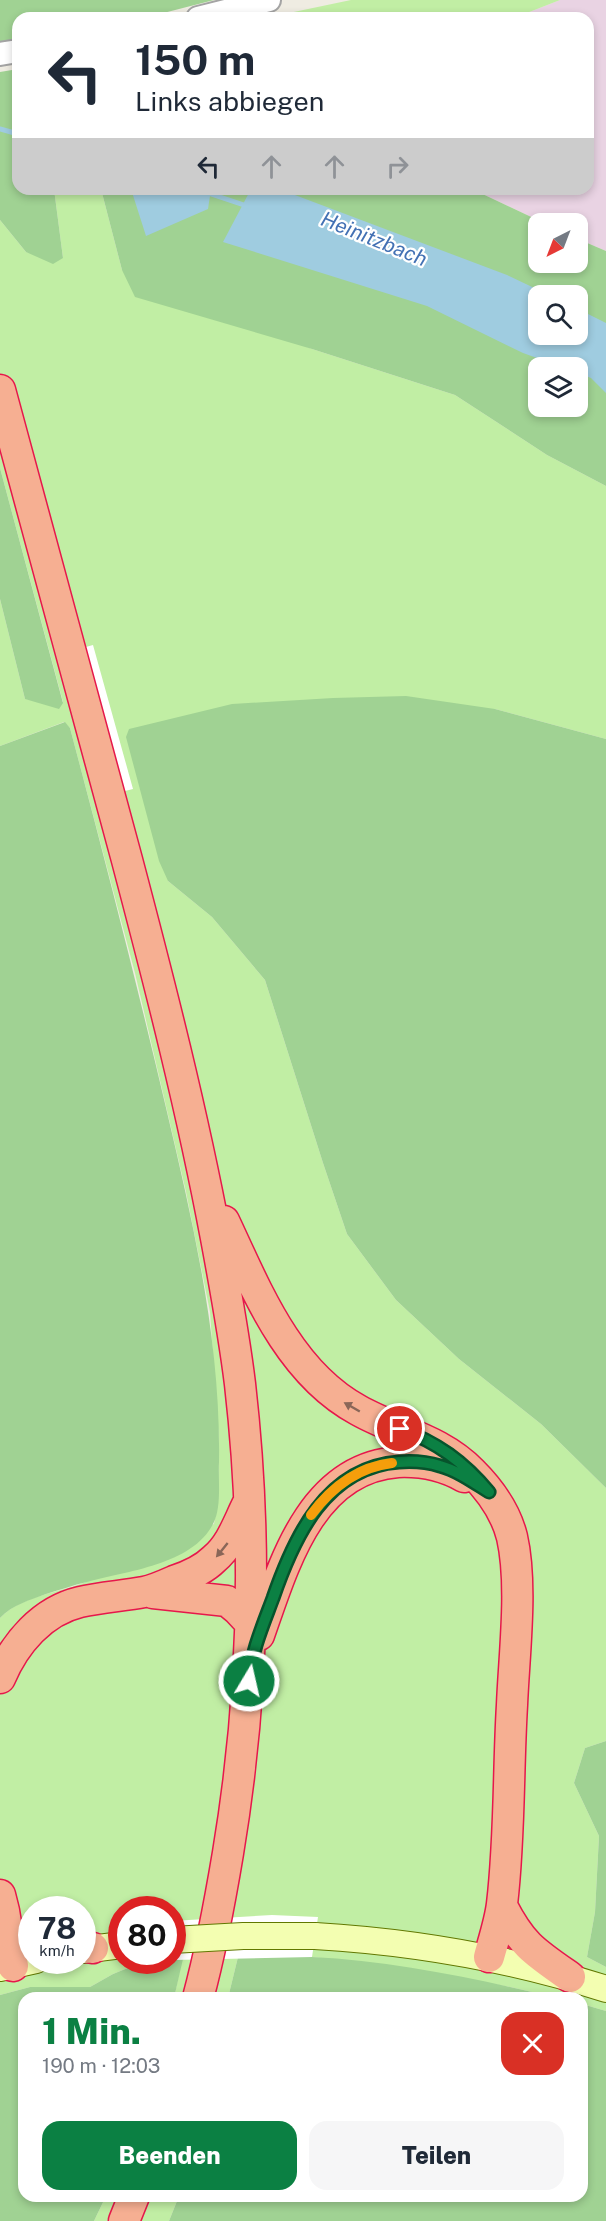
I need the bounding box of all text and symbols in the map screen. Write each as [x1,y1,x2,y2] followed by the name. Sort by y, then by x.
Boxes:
[135,35,255,84] text: 150 m
[36,36,114,114] icon: left
[135,85,324,117] text: Links abbiegen
[192,150,225,183] icon: left
[255,150,288,183] icon: ahead
[318,150,351,183] icon: ahead
[381,150,414,183] icon: right
[317,206,431,271] water label: Heinitzbach
[528,213,588,273] north arrow
[528,213,588,417] map controls
[528,285,588,345] button: search
[528,357,588,417] button: layers
[343,1402,360,1412] one-way arrow
[374,1403,425,1454] pin
[383,1412,416,1445] icon: arrive
[216,1543,229,1558] one-way arrow
[217,1649,281,1713] position arrow
[108,1896,186,1974] speed limit sign: 80
[38,1910,76,1946] text: 78
[39,1942,75,1959] text: km/h
[42,2010,141,2052] text: 1 Min.
[501,2012,564,2075] button: close
[42,2054,160,2078] text: 190 m · 12:03
[42,2121,297,2190] button: Beenden
[309,2121,564,2190] button: Teilen

